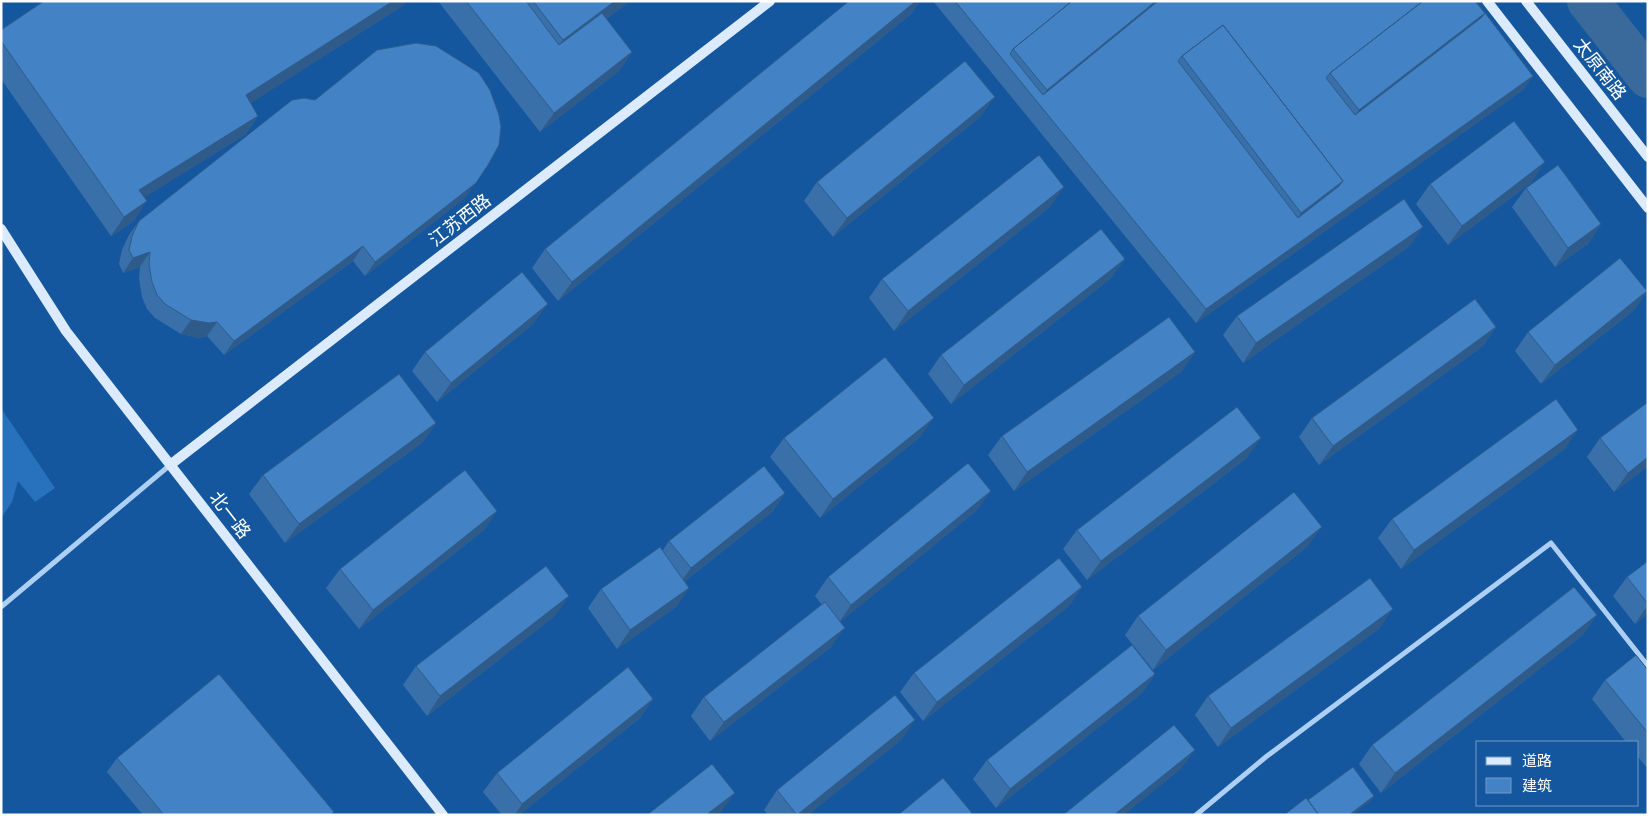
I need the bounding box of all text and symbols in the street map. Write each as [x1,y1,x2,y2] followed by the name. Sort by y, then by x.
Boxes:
[1568,33,1632,105] street label: 太原南路
[424,188,496,252] street label: 江苏西路
[204,486,256,544] street label: 北一路
[1476,741,1639,806] legend
[1522,751,1552,771] text: 道路
[1522,776,1552,796] text: 建筑

